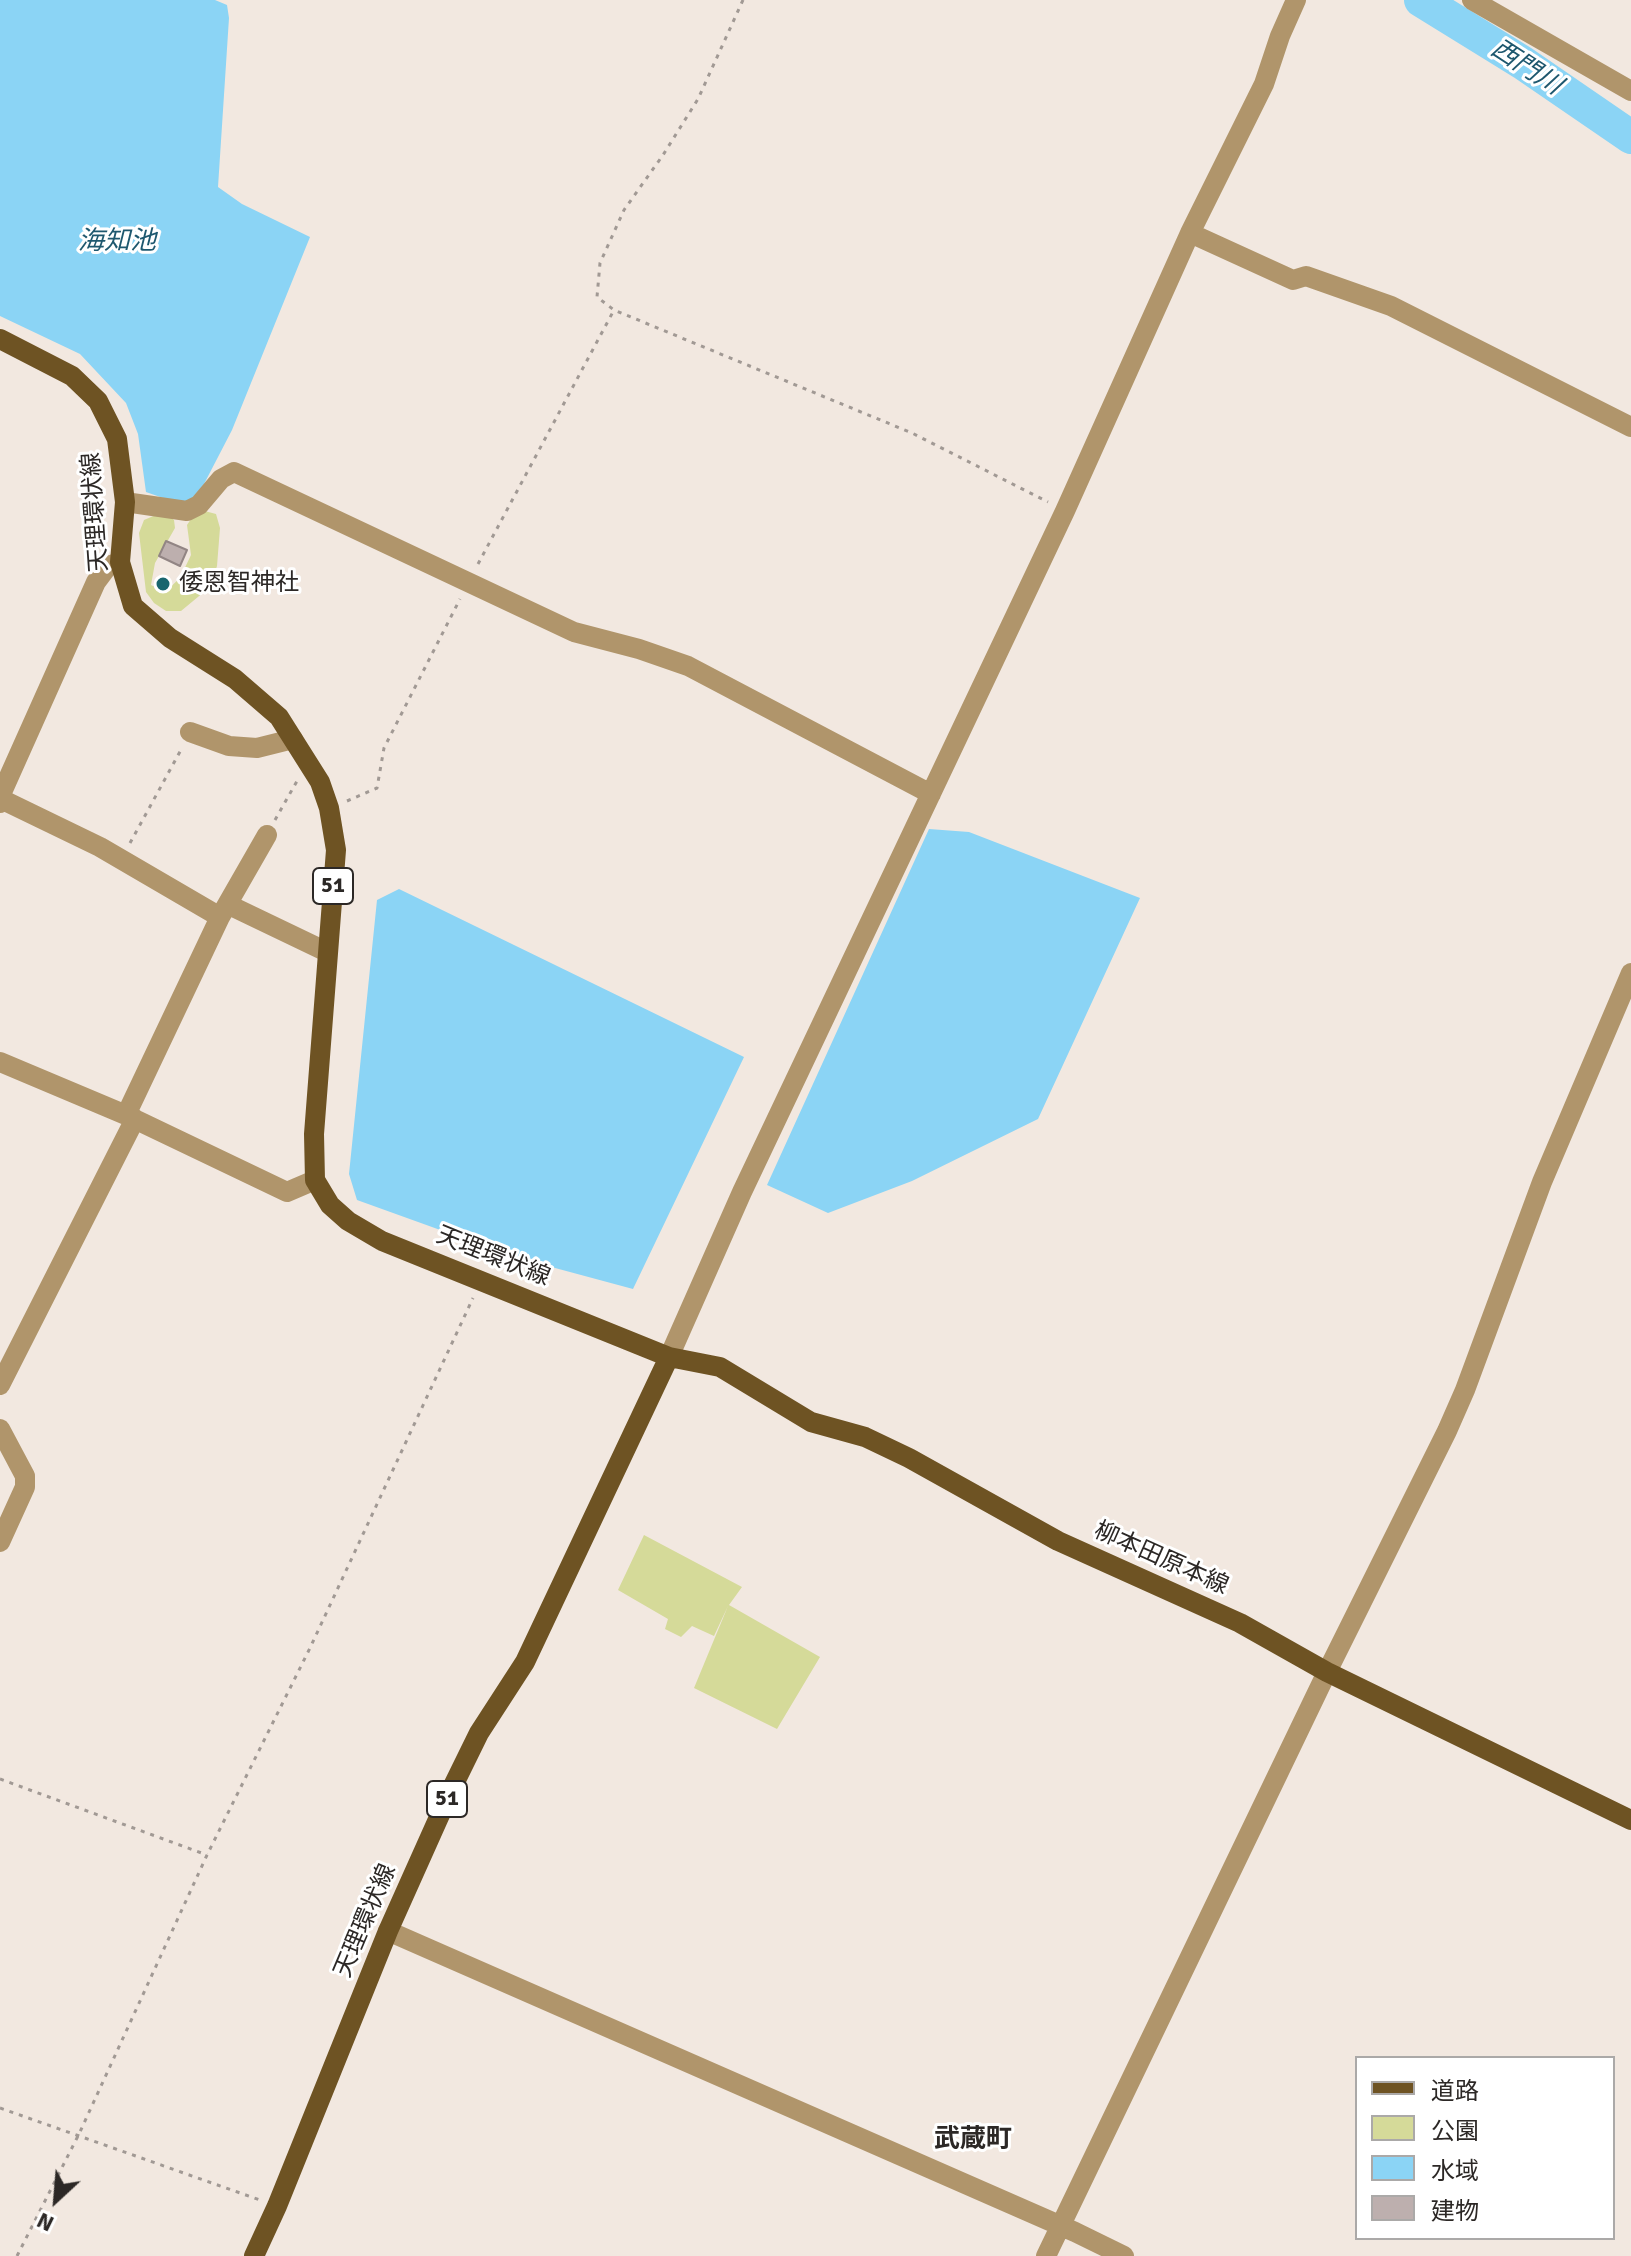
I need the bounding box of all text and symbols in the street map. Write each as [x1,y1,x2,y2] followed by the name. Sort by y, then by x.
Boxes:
[1485,34,1567,102] water label: 西門川
[78,226,156,258] water label: 海知池
[77,451,115,573] street label: 天理環状線
[179,570,299,598] place label: 倭恩智神社
[154,575,172,593] marker: 倭恩智神社
[313,868,353,904] road number: 51
[432,1221,554,1293] street label: 天理環状線
[1089,1517,1233,1601] street label: 柳本田原本線
[427,1781,467,1817] road number: 51
[329,1860,403,1982] street label: 天理環状線
[1355,2056,1615,2240] legend
[1431,2076,1479,2106] text: 道路
[1431,2116,1479,2146] text: 公園
[934,2124,1012,2156] district label: 武蔵町
[1431,2156,1479,2186] text: 水域
[16,2160,96,2240] north arrow
[1431,2196,1479,2226] text: 建物
[32,2207,58,2238] text: N

